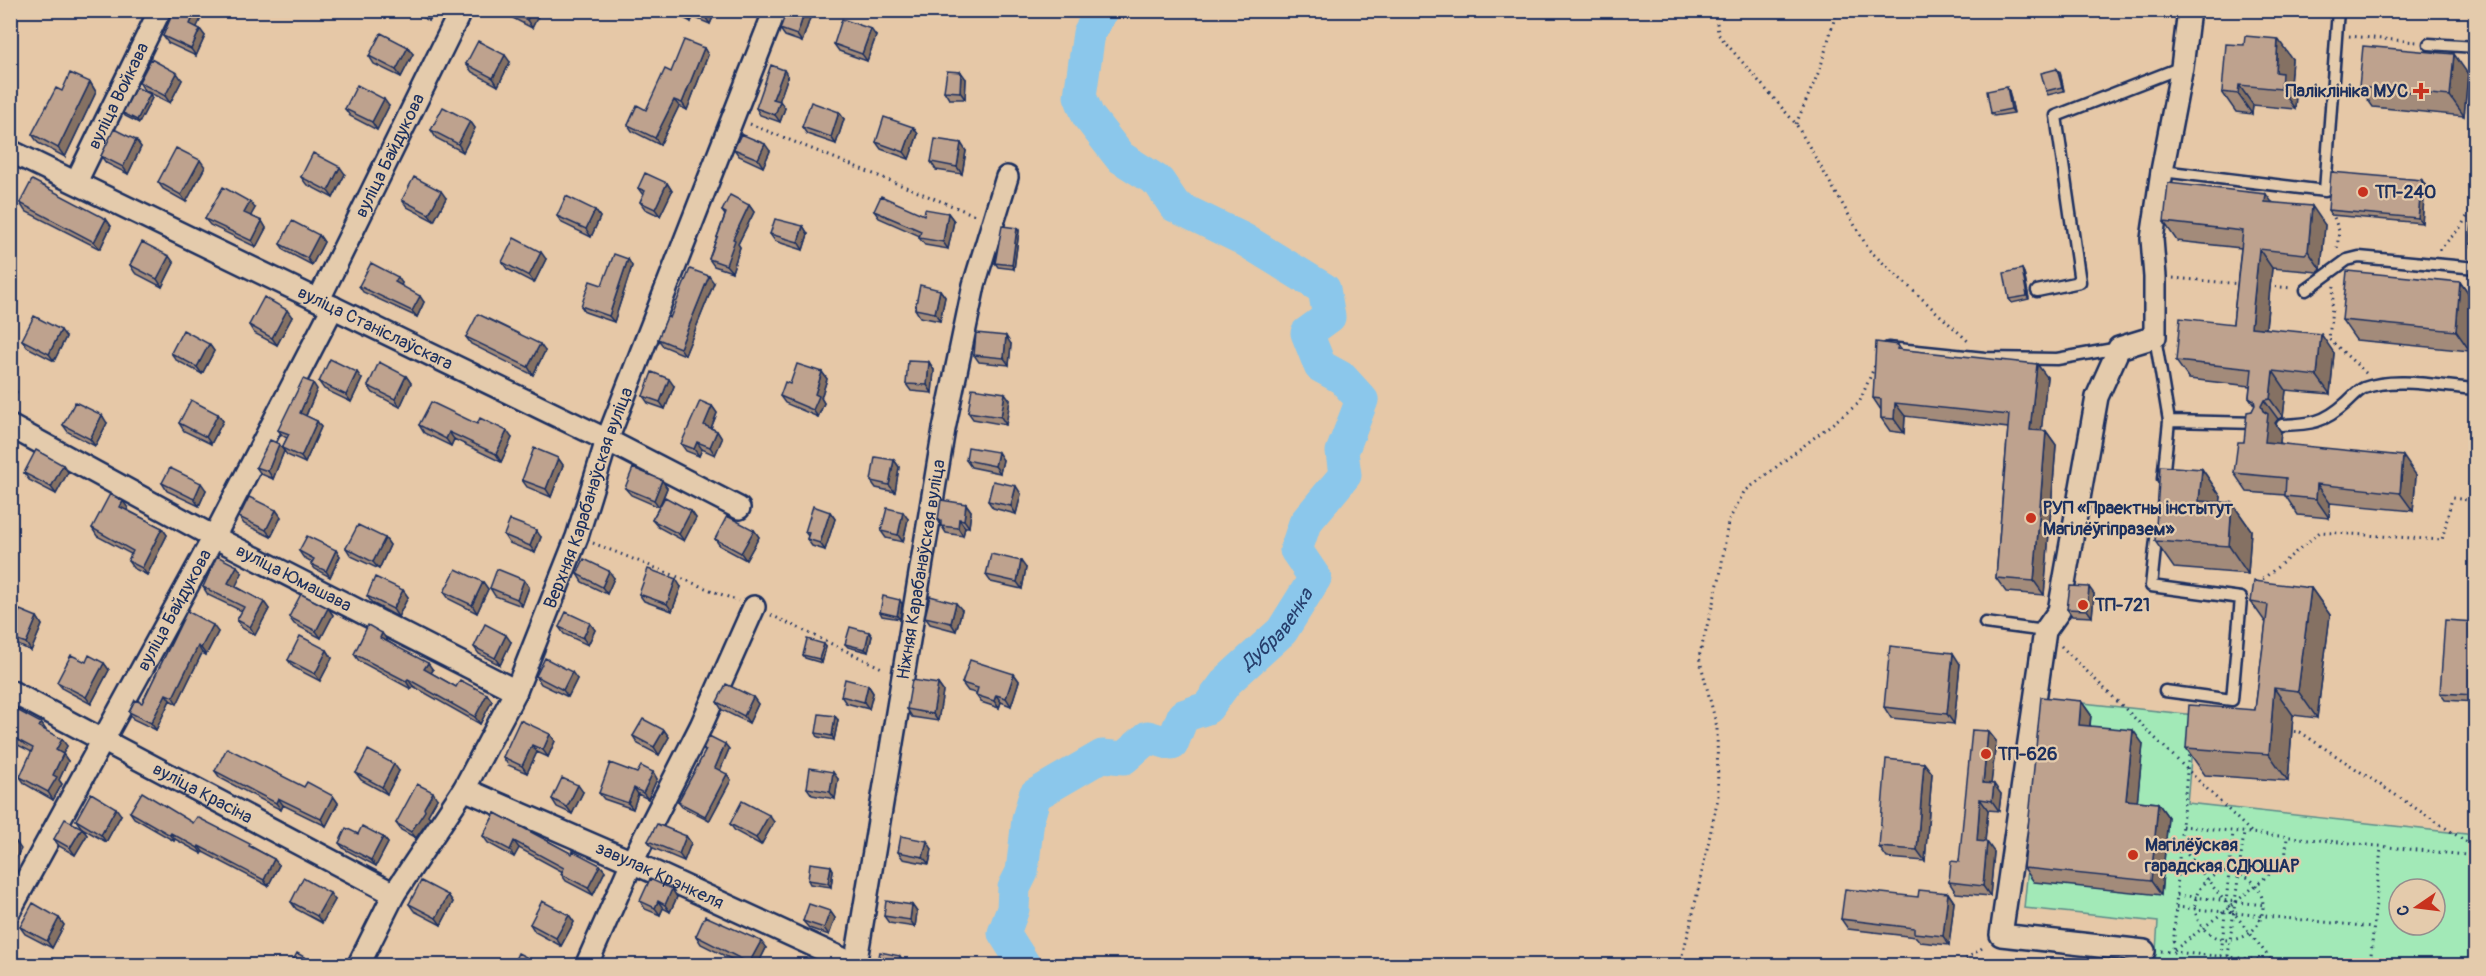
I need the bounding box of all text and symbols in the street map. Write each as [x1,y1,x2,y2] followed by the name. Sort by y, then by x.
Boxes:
[82,38,154,153] street label: вуліца Войкава
[2286,80,2408,103] place label: Паліклініка МУС
[2412,82,2430,100] marker: Паліклініка МУС
[349,90,430,221] street label: вуліца Байдукова
[2374,181,2436,204] place label: ТП-240
[2356,185,2370,199] marker: ТП-240
[294,281,457,375] street label: вуліца Станіслаўскага
[538,384,638,612] street label: Верхняя Карабанаўская вуліца
[891,458,950,681] street label: Ніжняя Карабанаўская вуліца
[2043,497,2234,541] place label: РУП «Праектны інстытут Магілёўгіпразем»
[2024,511,2038,525] marker: РУП «Праектны інстытут Магілёўгіпразем»
[232,539,356,617] street label: вуліца Юмашава
[132,545,217,675] street label: вуліца Байдукова
[1234,582,1319,676] water label: Дубравенка
[2094,594,2150,617] place label: ТП-721
[2076,598,2090,612] marker: ТП-721
[1997,743,2057,766] place label: ТП-626
[1979,747,1993,761] marker: ТП-626
[149,757,257,829] street label: вуліца Красіна
[2144,834,2300,878] place label: Магілёўская гарадская СДЮШАР
[592,836,728,914] street label: завулак Крэнкеля
[2126,848,2140,862] marker: Магілёўская гарадская СДЮШАР
[2387,877,2447,937] north arrow
[2392,903,2414,918] text: С

